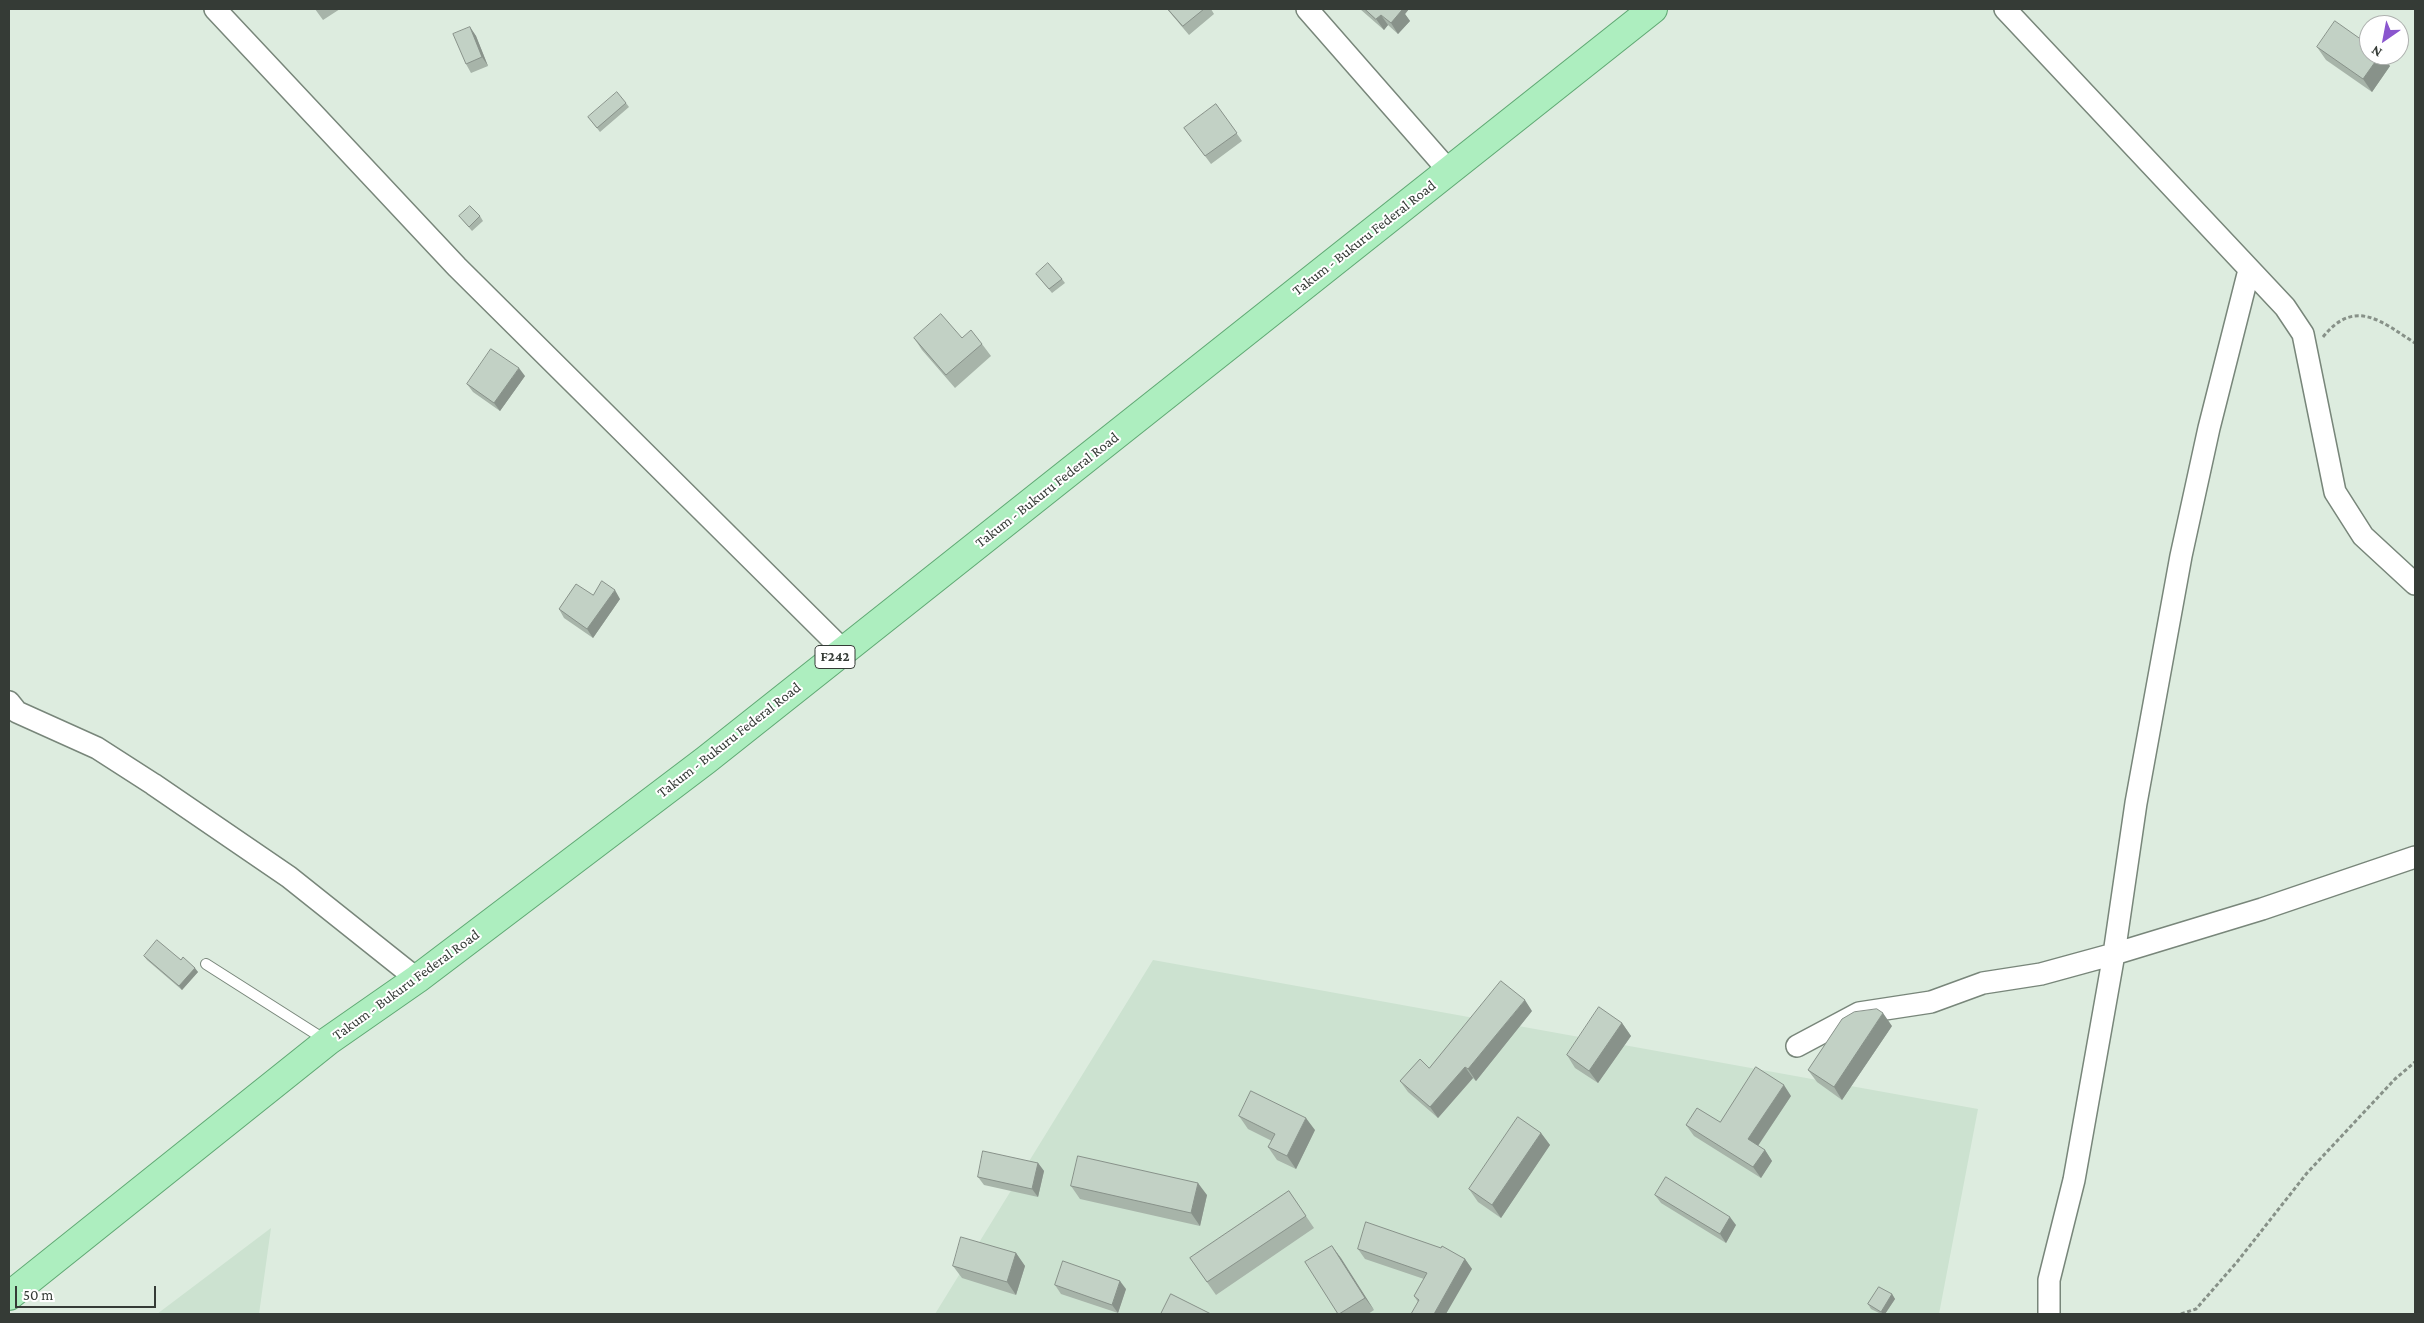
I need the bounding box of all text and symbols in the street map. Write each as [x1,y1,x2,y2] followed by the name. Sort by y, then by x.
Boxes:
[2359,15,2409,65] north arrow
[2368,42,2385,61] text: N
[1289,176,1439,300] street label: Takum - Bukuru Federal Road
[972,428,1122,552] street label: Takum - Bukuru Federal Road
[815,646,855,669] road number: F242
[654,678,804,802] street label: Takum - Bukuru Federal Road
[329,926,483,1044] street label: Takum - Bukuru Federal Road
[18,1276,159,1308] scale bar
[23,1287,53,1303] text: 50 m

